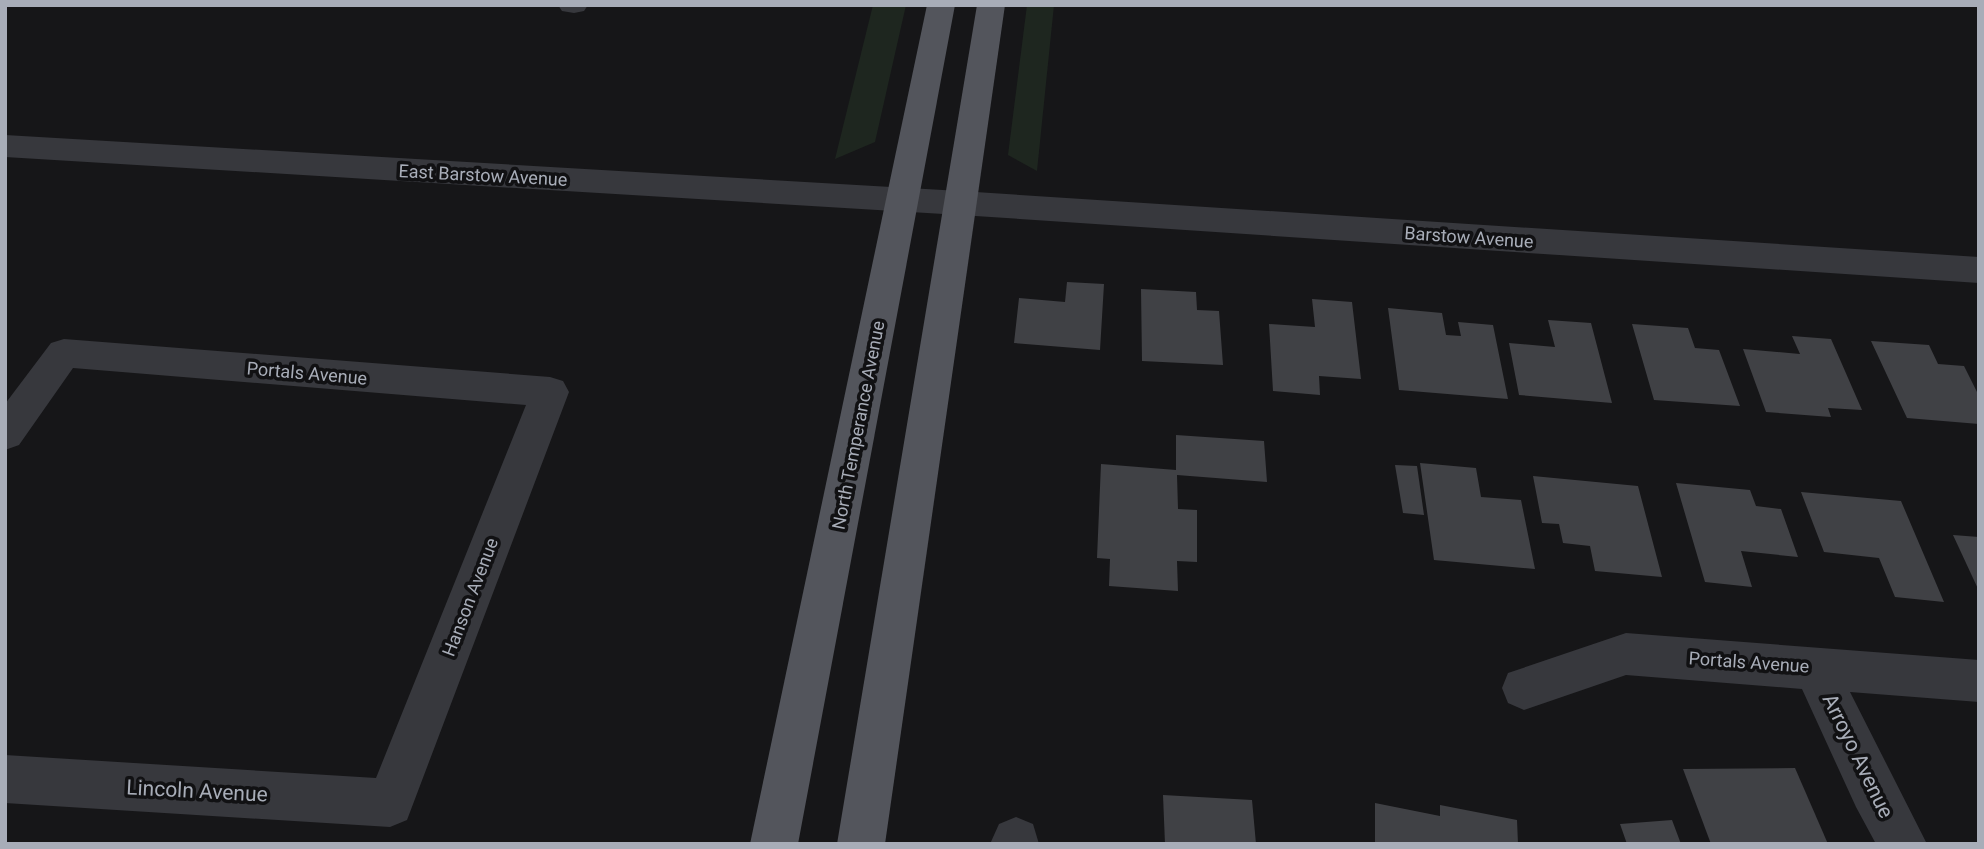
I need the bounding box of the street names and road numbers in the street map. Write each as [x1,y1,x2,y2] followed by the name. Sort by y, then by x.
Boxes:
[398,160,568,190] street label: East Barstow Avenue
[1404,222,1534,252] street label: Barstow Avenue
[827,319,889,531] street label: North Temperance Avenue
[246,357,368,389] street label: Portals Avenue
[438,535,502,659] street label: Hanson Avenue
[1688,647,1810,677] street label: Portals Avenue
[1818,690,1898,822] street label: Arroyo Avenue
[126,775,268,807] street label: Lincoln Avenue

